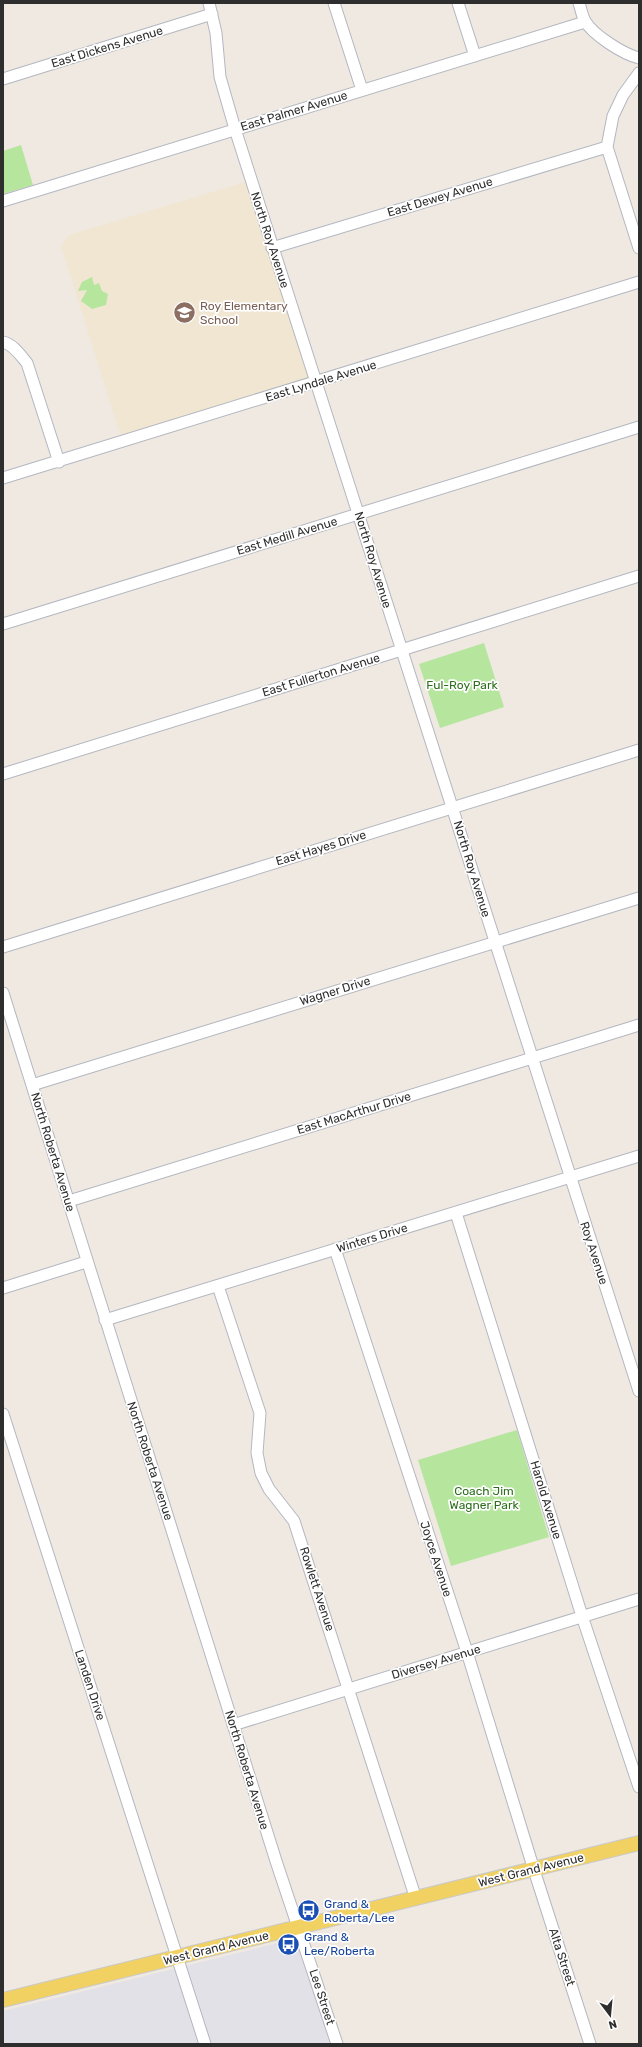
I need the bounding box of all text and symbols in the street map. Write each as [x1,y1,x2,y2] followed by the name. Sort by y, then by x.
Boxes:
[49,23,165,71] street label: East Dickens Avenue
[239,88,349,134] street label: East Palmer Avenue
[386,174,495,220] street label: East Dewey Avenue
[248,190,292,290] street label: North Roy Avenue
[200,299,288,327] place label: Roy Elementary School
[172,300,198,326] school or university icon: Roy Elementary School
[264,357,378,405] street label: East Lyndale Avenue
[352,510,394,610] street label: North Roy Avenue
[235,514,339,558] street label: East Medill Avenue
[260,650,382,700] street label: East Fullerton Avenue
[426,678,498,692] park label: Ful-Roy Park
[451,819,493,919] street label: North Roy Avenue
[274,828,368,868] street label: East Hayes Drive
[298,974,372,1008] street label: Wagner Drive
[295,1089,413,1137] street label: East MacArthur Drive
[28,1091,78,1214] street label: North Roberta Avenue
[335,1220,410,1255] street label: Winters Drive
[577,1220,611,1287] street label: Roy Avenue
[124,1400,176,1522] street label: North Roberta Avenue
[527,1459,565,1541] street label: Harold Avenue
[449,1484,519,1512] park label: Coach Jim Wagner Park
[417,1519,455,1599] street label: Joyce Avenue
[297,1545,337,1633] street label: Rowlett Avenue
[390,1642,483,1682] street label: Diversey Avenue
[72,1648,108,1722] street label: Landen Drive
[222,1709,272,1832] street label: North Roberta Avenue
[477,1850,585,1890] street label: West Grand Avenue
[324,1897,395,1925] place label: Grand & Roberta/Lee
[296,1898,322,1924] bus stop icon: Grand & Roberta/Lee
[546,1926,578,1988] street label: Alta Street
[162,1928,270,1968] street label: West Grand Avenue
[304,1930,375,1958] place label: Grand & Lee/Roberta
[276,1931,302,1957] bus stop icon: Grand & Lee/Roberta
[306,1967,338,2027] street label: Lee Street
[590,1995,630,2035] north arrow
[607,2017,618,2031] text: N

